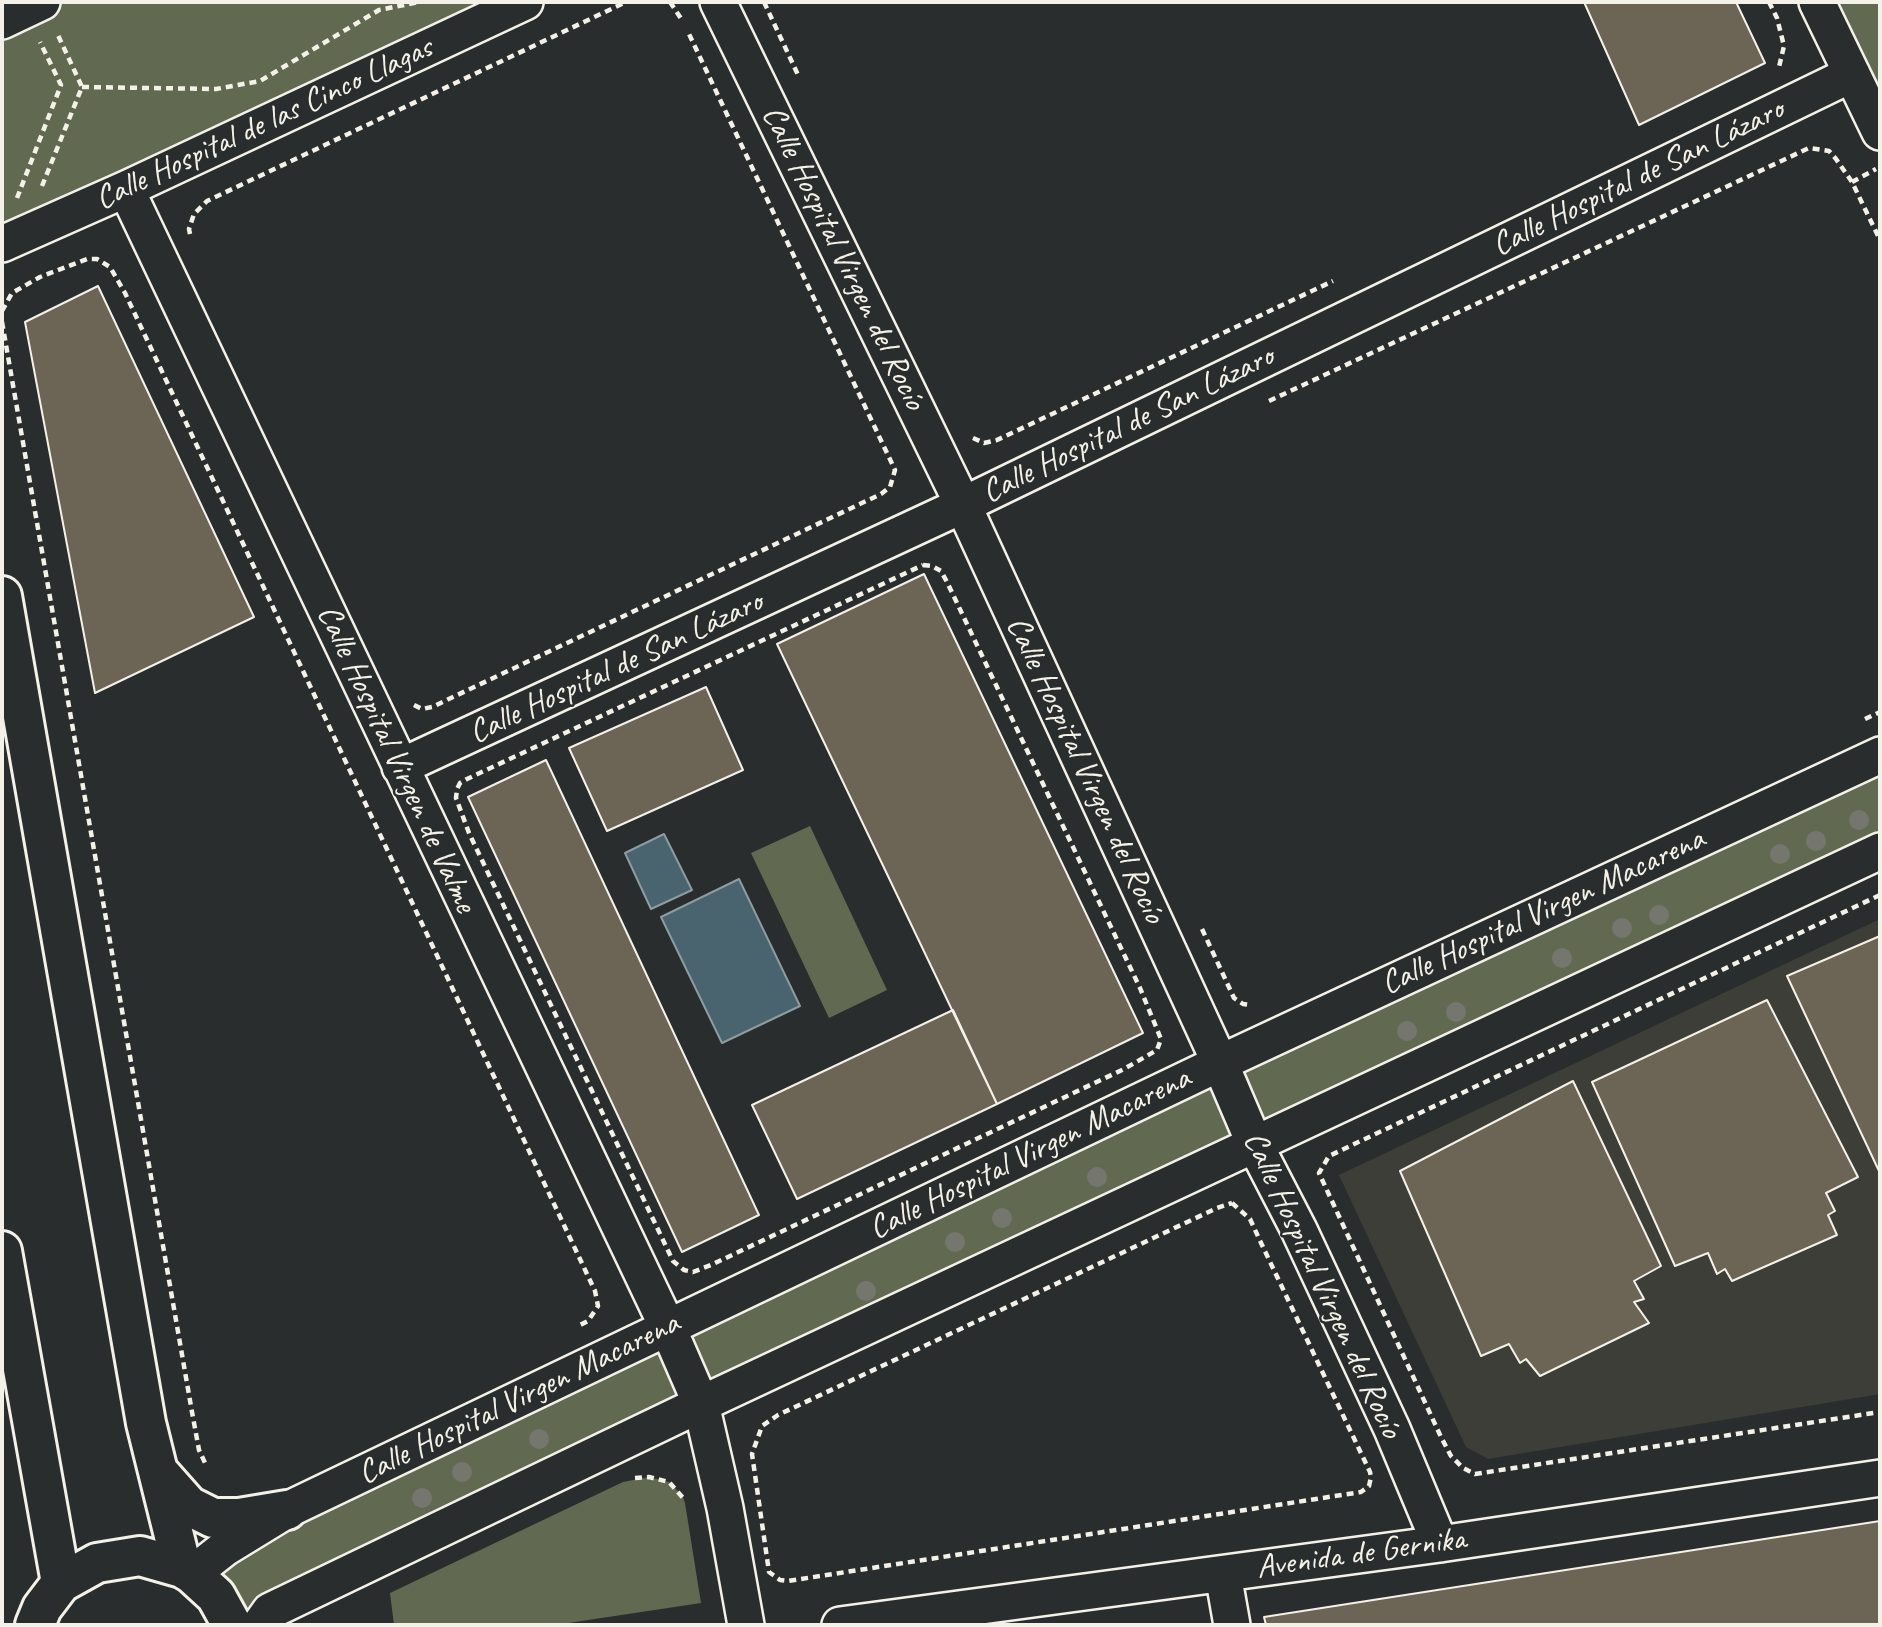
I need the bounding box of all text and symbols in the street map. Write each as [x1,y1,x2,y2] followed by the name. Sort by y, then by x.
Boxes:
[89,28,439,220] street label: Calle Hospital de las Cinco Llagas
[1486,90,1790,266] street label: Calle Hospital de San Lázaro
[752,100,934,416] street label: Calle Hospital Virgen del Rocío
[976,337,1280,513] street label: Calle Hospital de San Lázaro
[463,583,769,753] street label: Calle Hospital de San Lázaro
[307,599,485,919] street label: Calle Hospital Virgen de Valme
[997,611,1173,929] street label: Calle Hospital Virgen del Rocío
[1375,820,1711,1004] street label: Calle Hospital Virgen Macarena
[863,1059,1197,1249] street label: Calle Hospital Virgen Macarena
[1234,1126,1410,1444] street label: Calle Hospital Virgen del Rocío
[352,1304,686,1494] street label: Calle Hospital Virgen Macarena
[1254,1520,1468,1588] street label: Avenida de Gernika

